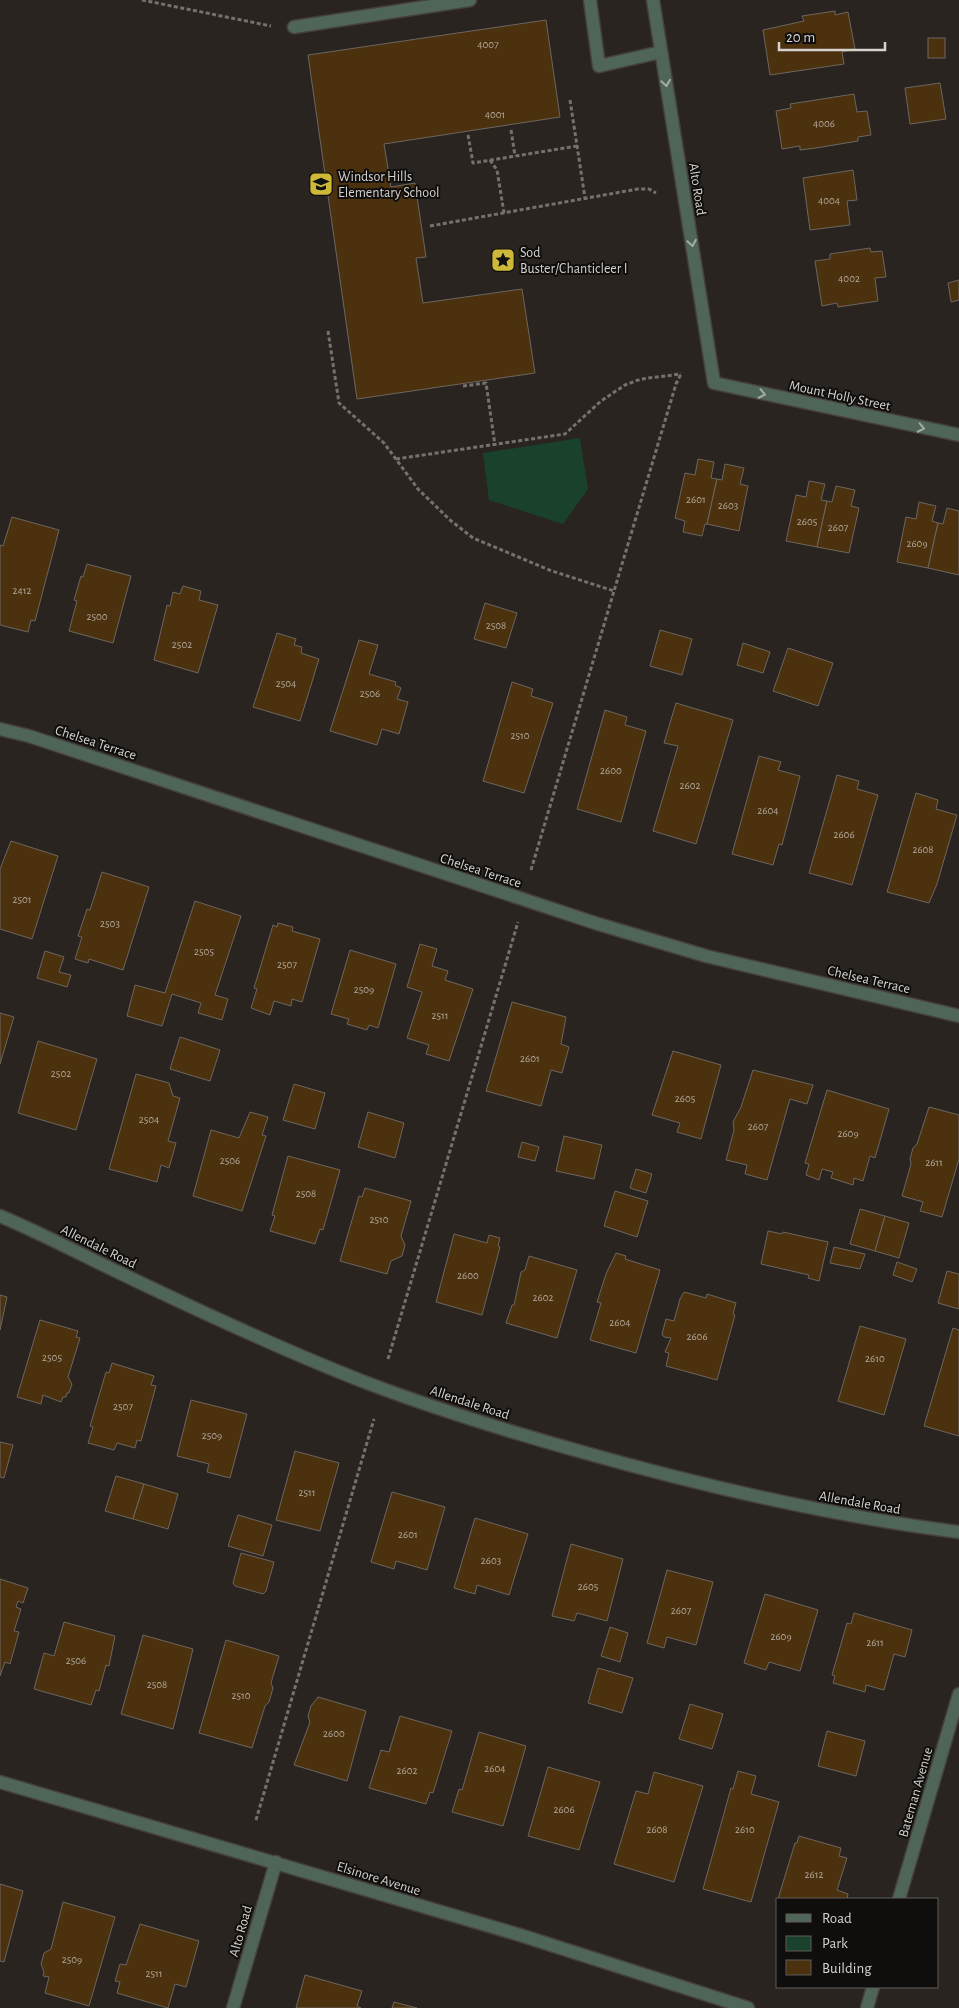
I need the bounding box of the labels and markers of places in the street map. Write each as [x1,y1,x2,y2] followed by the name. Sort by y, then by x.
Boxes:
[338,170,440,200] place label: Windsor Hills Elementary School
[308,171,334,197] school or university icon: Windsor Hills Elementary School
[520,246,627,276] place label: Sod Buster/Chanticleer I
[490,247,516,273] place icon: Sod Buster/Chanticleer I

